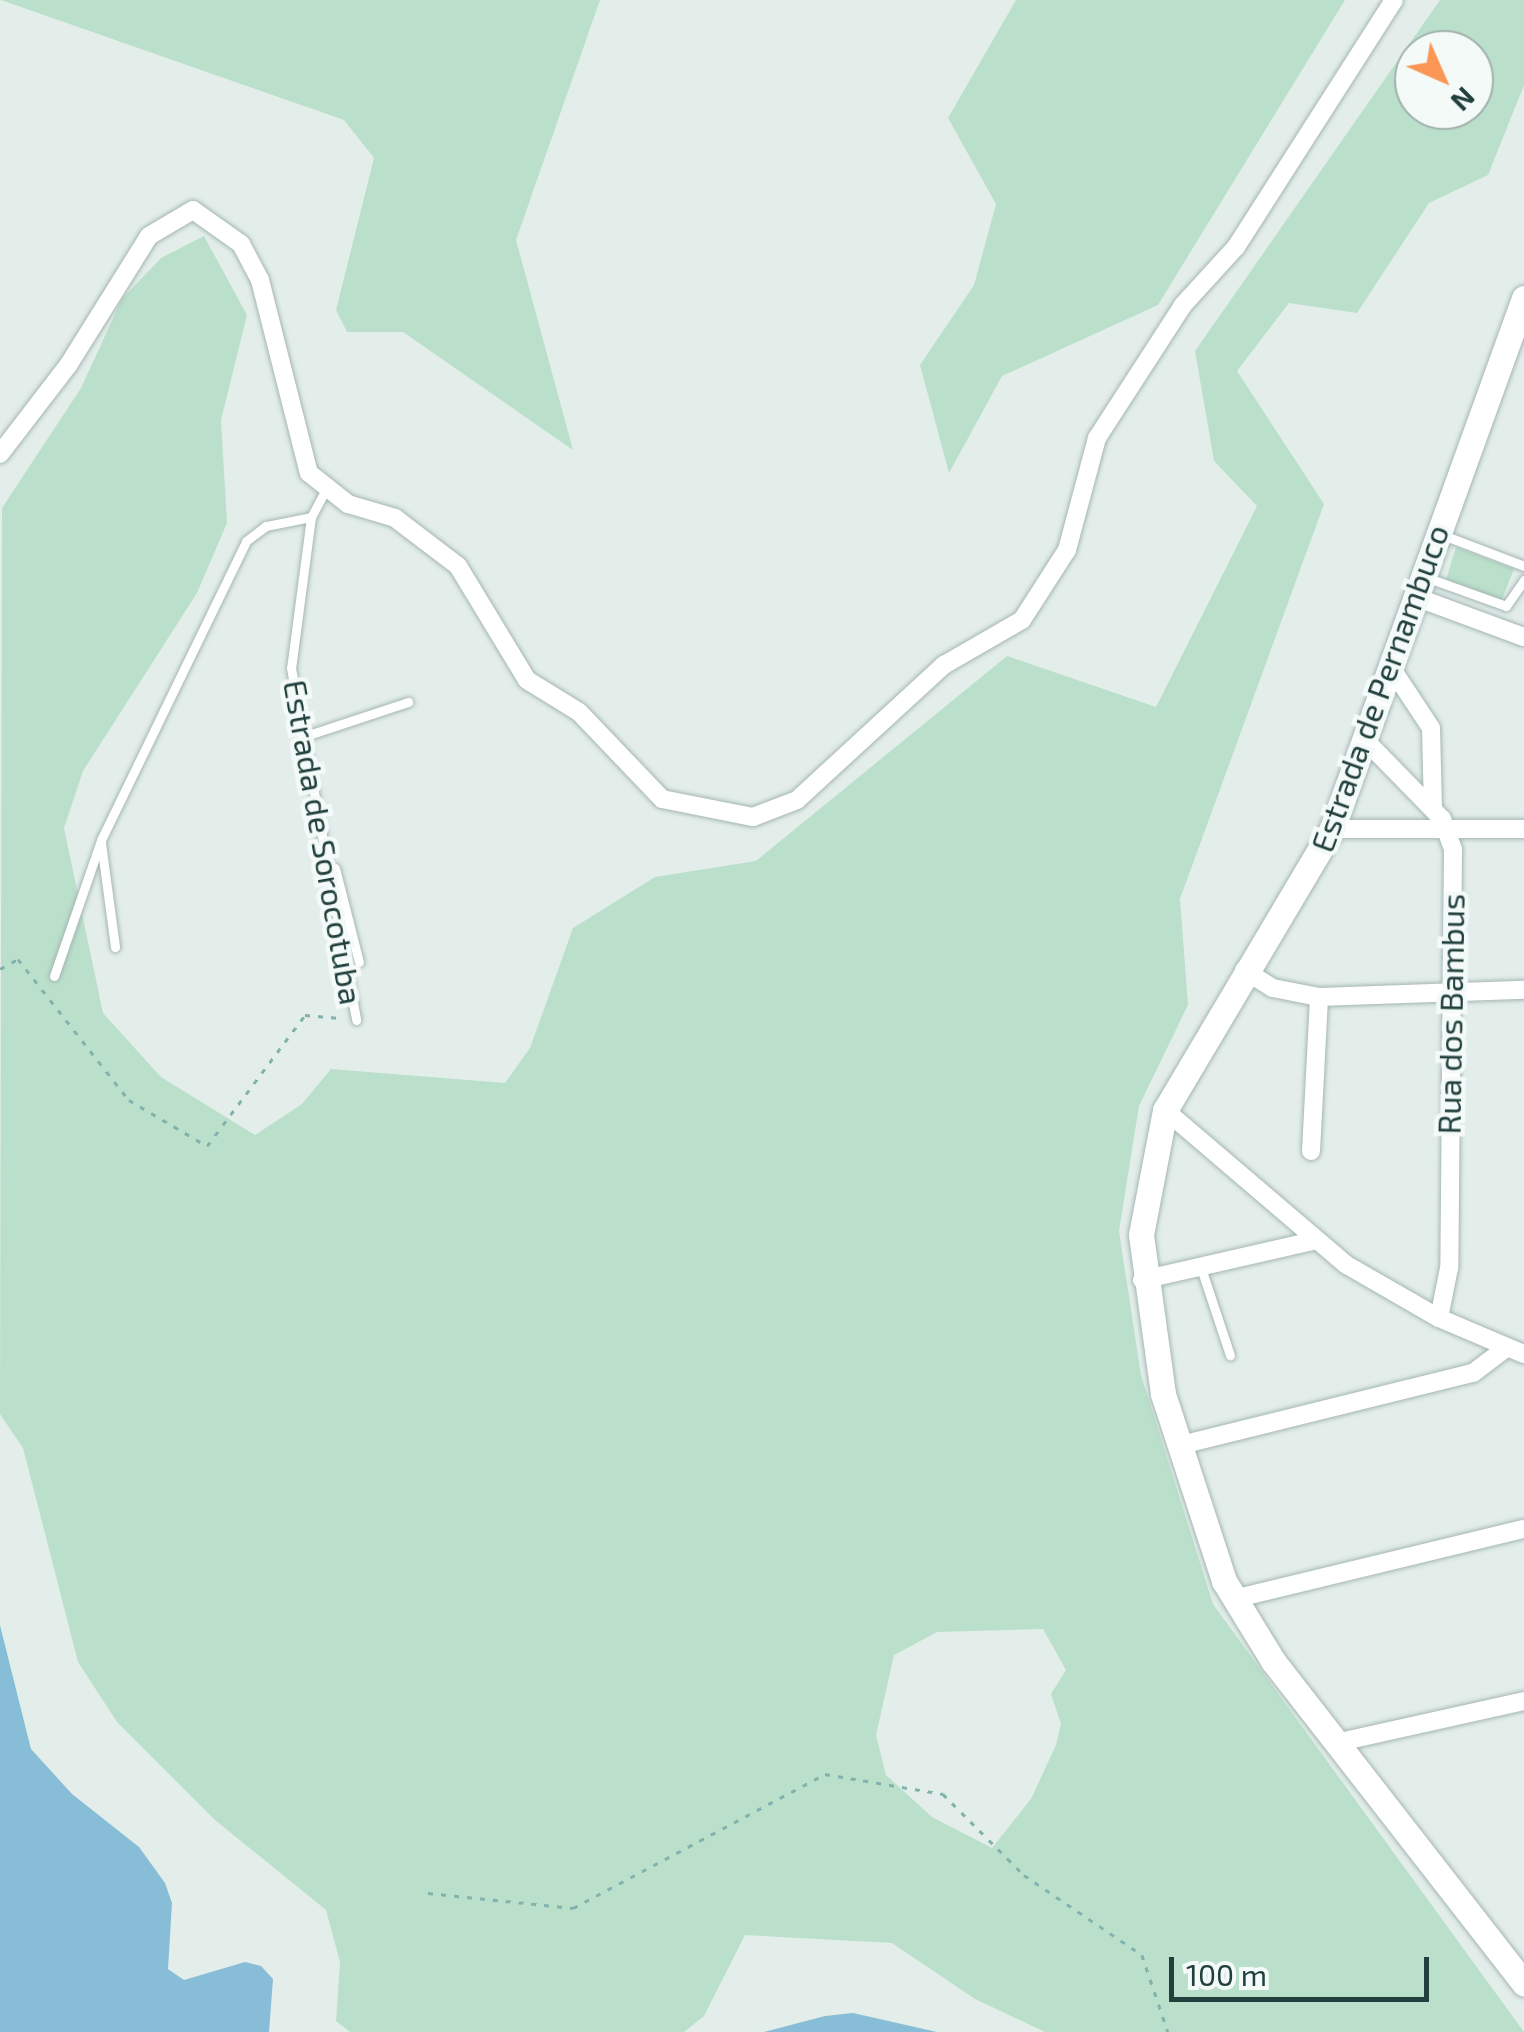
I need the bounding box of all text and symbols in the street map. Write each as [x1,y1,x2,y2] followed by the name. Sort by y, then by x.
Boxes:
[1394,30,1494,130] north arrow
[1445,81,1483,119] text: N
[1302,519,1456,857] street label: Estrada de Pernambuco
[277,677,371,1007] street label: Estrada de Sorocotuba
[1429,893,1471,1135] street label: Rua dos Bambus
[1174,1937,1434,1999] scale bar
[1186,1956,1267,1992] text: 100 m

